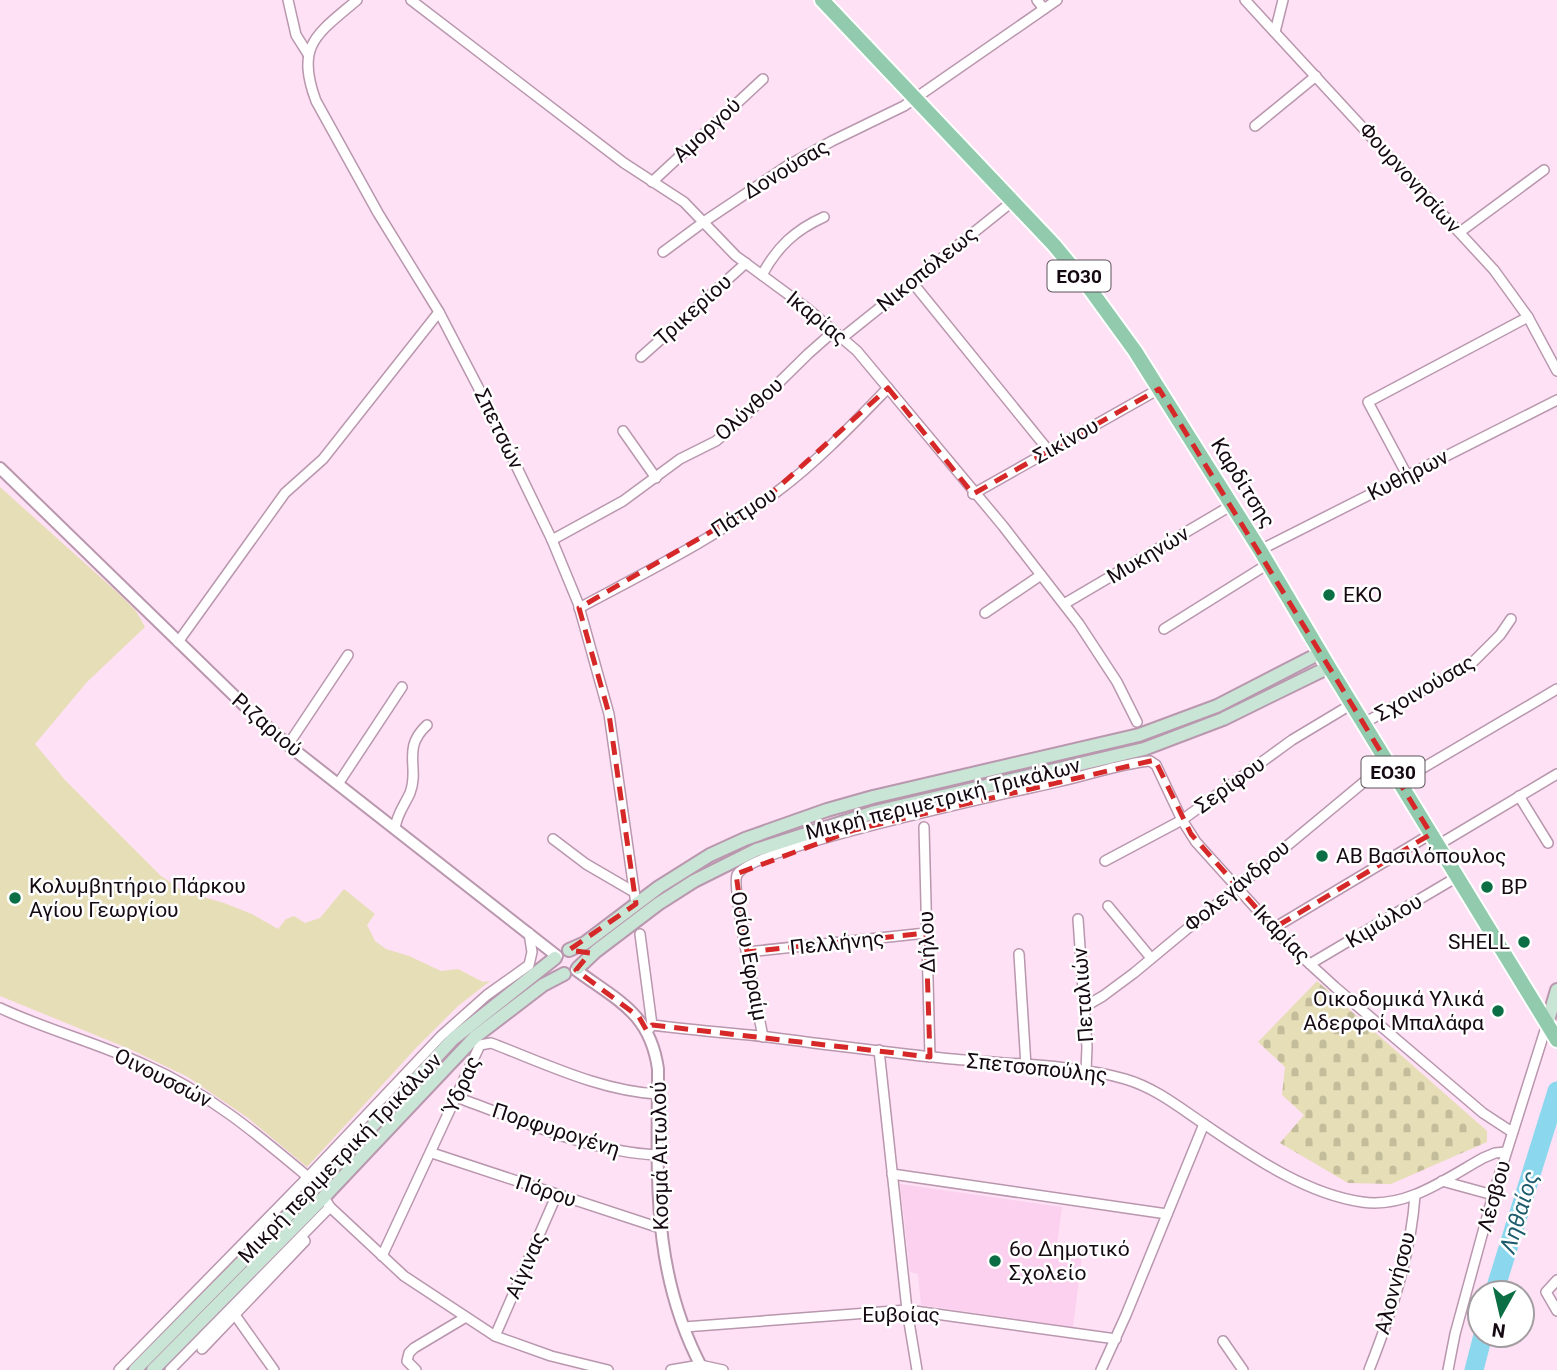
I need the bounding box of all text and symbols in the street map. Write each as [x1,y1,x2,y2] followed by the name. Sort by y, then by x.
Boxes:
[668,93,746,167] street label: Αμοργού
[1354,118,1466,238] street label: Φουρνονησίων
[739,134,833,204] street label: Δονούσας
[872,221,982,317] street label: Νικοπόλεως
[1048,260,1110,292] road number: ΕΟ30
[650,269,736,351] street label: Τρικερίου
[782,286,852,350] street label: Ικαρίας
[710,372,788,446] street label: Ολύνθου
[469,385,529,473] street label: Σπετσών
[1029,413,1103,469] street label: Σικίνου
[1206,434,1280,532] street label: Καρδίτσης
[1364,444,1452,506] street label: Κυθήρων
[707,482,781,542] street label: Πάτμου
[1103,521,1193,589] street label: Μυκηνών
[1343,583,1382,607] place label: EKO
[1321,587,1337,603] marker: EKO
[1371,650,1479,726] street label: Σχοινούσας
[227,688,307,762] street label: Ριζαριού
[1190,752,1270,818] street label: Σερίφου
[803,753,1083,845] street label: Μικρή περιμετρική Τρικάλων
[1362,757,1424,788] road number: ΕΟ30
[1180,835,1294,937] street label: Φολεγάνδρου
[1336,844,1506,868] place label: ΑΒ Βασιλόπουλος
[1314,848,1330,864] marker: ΑΒ Βασιλόπουλος
[29,874,246,922] place label: Κολυμβητήριο Πάρκου Αγίου Γεωργίου
[1501,875,1527,899] place label: BP
[1479,879,1495,895] marker: BP
[726,889,772,1023] street label: Οσίου Εφραίμ
[1342,889,1426,953] street label: Κιμώλου
[7,890,23,906] marker: Κολυμβητήριο Πάρκου Αγίου Γεωργίου
[1249,900,1315,968] street label: Ικαρίας
[914,911,940,973] street label: Δήλου
[788,926,886,960] street label: Πελλήνης
[1448,930,1510,954] place label: SHELL
[1516,934,1532,950] marker: SHELL
[1068,947,1098,1043] street label: Πεταλιών
[1303,987,1484,1035] place label: Οικοδομικά Υλικά Αδερφοί Μπαλάφα
[1490,1003,1506,1019] marker: Οικοδομικά Υλικά Αδερφοί Μπαλάφα
[111,1043,215,1113] street label: Οινουσσών
[233,1048,447,1268] street label: Μικρή περιμετρική Τρικάλων
[966,1049,1108,1087] street label: Σπετσοπούλης
[438,1053,485,1119] street label: Ύδρας
[647,1081,673,1231] street label: Κοσμά Αιτωλού
[489,1098,623,1162] street label: Πορφυρογένη
[1472,1158,1516,1234] street label: Λέσβου
[1494,1168,1545,1257] water label: Ληθαίος
[513,1170,579,1212] street label: Πόρου
[501,1228,551,1302] street label: Αίγινας
[1370,1229,1420,1337] street label: Αλοννήσου
[1009,1237,1130,1285] place label: 6ο Δημοτικό Σχολείο
[987,1253,1003,1269] marker: 6ο Δημοτικό Σχολείο
[1466,1279,1536,1349] north arrow
[862,1303,940,1327] street label: Ευβοίας
[1490,1318,1507,1343] text: N

